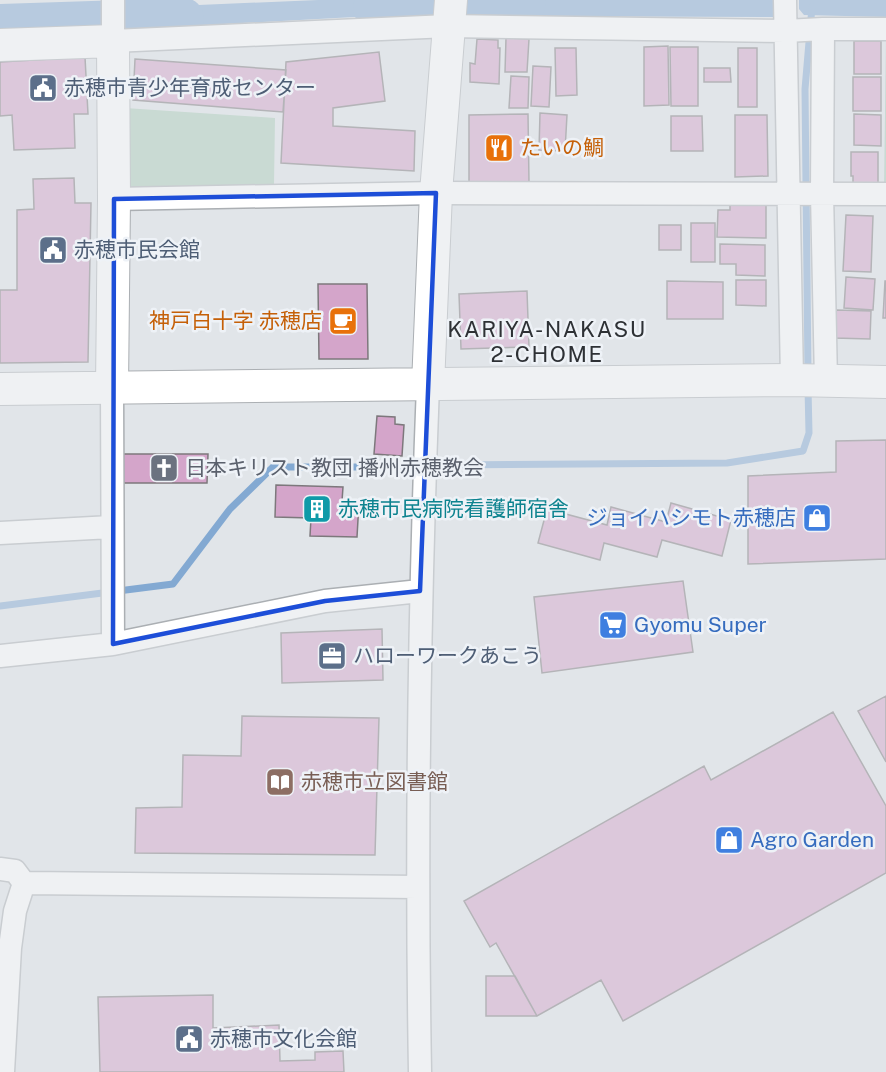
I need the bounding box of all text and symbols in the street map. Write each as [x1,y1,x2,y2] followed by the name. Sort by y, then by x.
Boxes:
[27,72,59,104] public building icon: 赤穂市青少年育成センター
[64,75,316,100] place label: 赤穂市青少年育成センター
[483,132,515,164] restaurant icon: たいの鯛
[520,135,604,160] place label: たいの鯛
[37,234,69,266] public building icon: 赤穂市民会館
[74,237,200,262] place label: 赤穂市民会館
[327,305,359,337] cafe icon: 神戸白十字 赤穂店
[149,308,322,333] place label: 神戸白十字 赤穂店
[447,316,647,367] district label: KARIYA-NAKASU 2-CHOME
[148,452,180,484] church icon: 日本キリスト教団 播州赤穂教会
[185,455,484,480] place label: 日本キリスト教団 播州赤穂教会
[301,493,333,525] building icon: 赤穂市民病院看護師宿舎
[338,496,569,521] place label: 赤穂市民病院看護師宿舎
[801,502,833,534] shop icon: ジョイハシモト赤穂店
[586,505,796,530] place label: ジョイハシモト赤穂店
[597,609,629,641] supermarket icon: Gyomu Super
[634,612,767,637] place label: Gyomu Super
[316,640,348,672] office icon: ハローワークあこう
[353,643,542,668] place label: ハローワークあこう
[264,766,296,798] library icon: 赤穂市立図書館
[301,769,448,794] place label: 赤穂市立図書館
[713,824,745,856] shop icon: Agro Garden
[750,827,874,852] place label: Agro Garden
[173,1023,205,1055] public building icon: 赤穂市文化会館
[210,1026,357,1051] place label: 赤穂市文化会館

